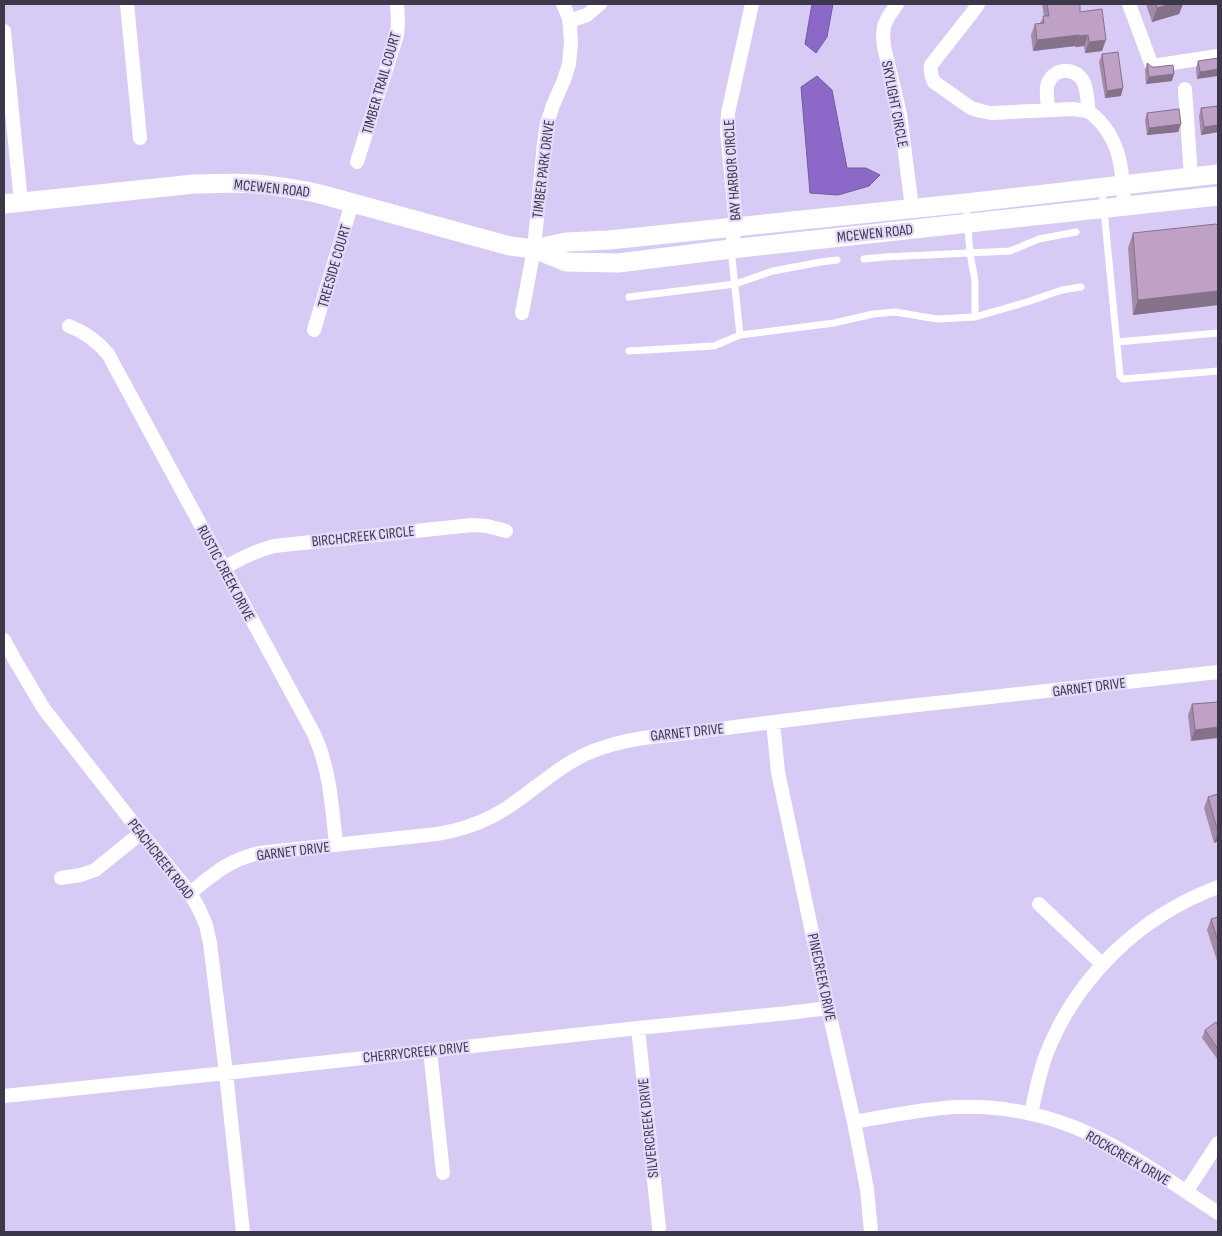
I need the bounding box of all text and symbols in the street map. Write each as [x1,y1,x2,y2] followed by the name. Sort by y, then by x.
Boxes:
[358,30,405,136] street label: TIMBER TRAIL COURT
[877,59,912,149] street label: SKYLIGHT CIRCLE
[528,119,559,219] street label: TIMBER PARK DRIVE
[719,119,746,221] street label: BAY HARBOR CIRCLE
[233,175,311,202] street label: MCEWEN ROAD
[836,220,914,247] street label: MCEWEN ROAD
[314,222,355,310] street label: TREESIDE COURT
[192,522,259,624] street label: RUSTIC CREEK DRIVE
[311,522,415,551] street label: BIRCHCREEK CIRCLE
[1051,674,1127,701] street label: GARNET DRIVE
[650,719,725,746] street label: GARNET DRIVE
[123,815,198,903] street label: PEACHCREEK ROAD
[255,838,331,865] street label: GARNET DRIVE
[803,932,840,1023] street label: PINECREEK DRIVE
[362,1037,470,1068] street label: CHERRYCREEK DRIVE
[634,1077,663,1179] street label: SILVERCREEK DRIVE
[1082,1127,1173,1190] street label: ROCKCREEK DRIVE

